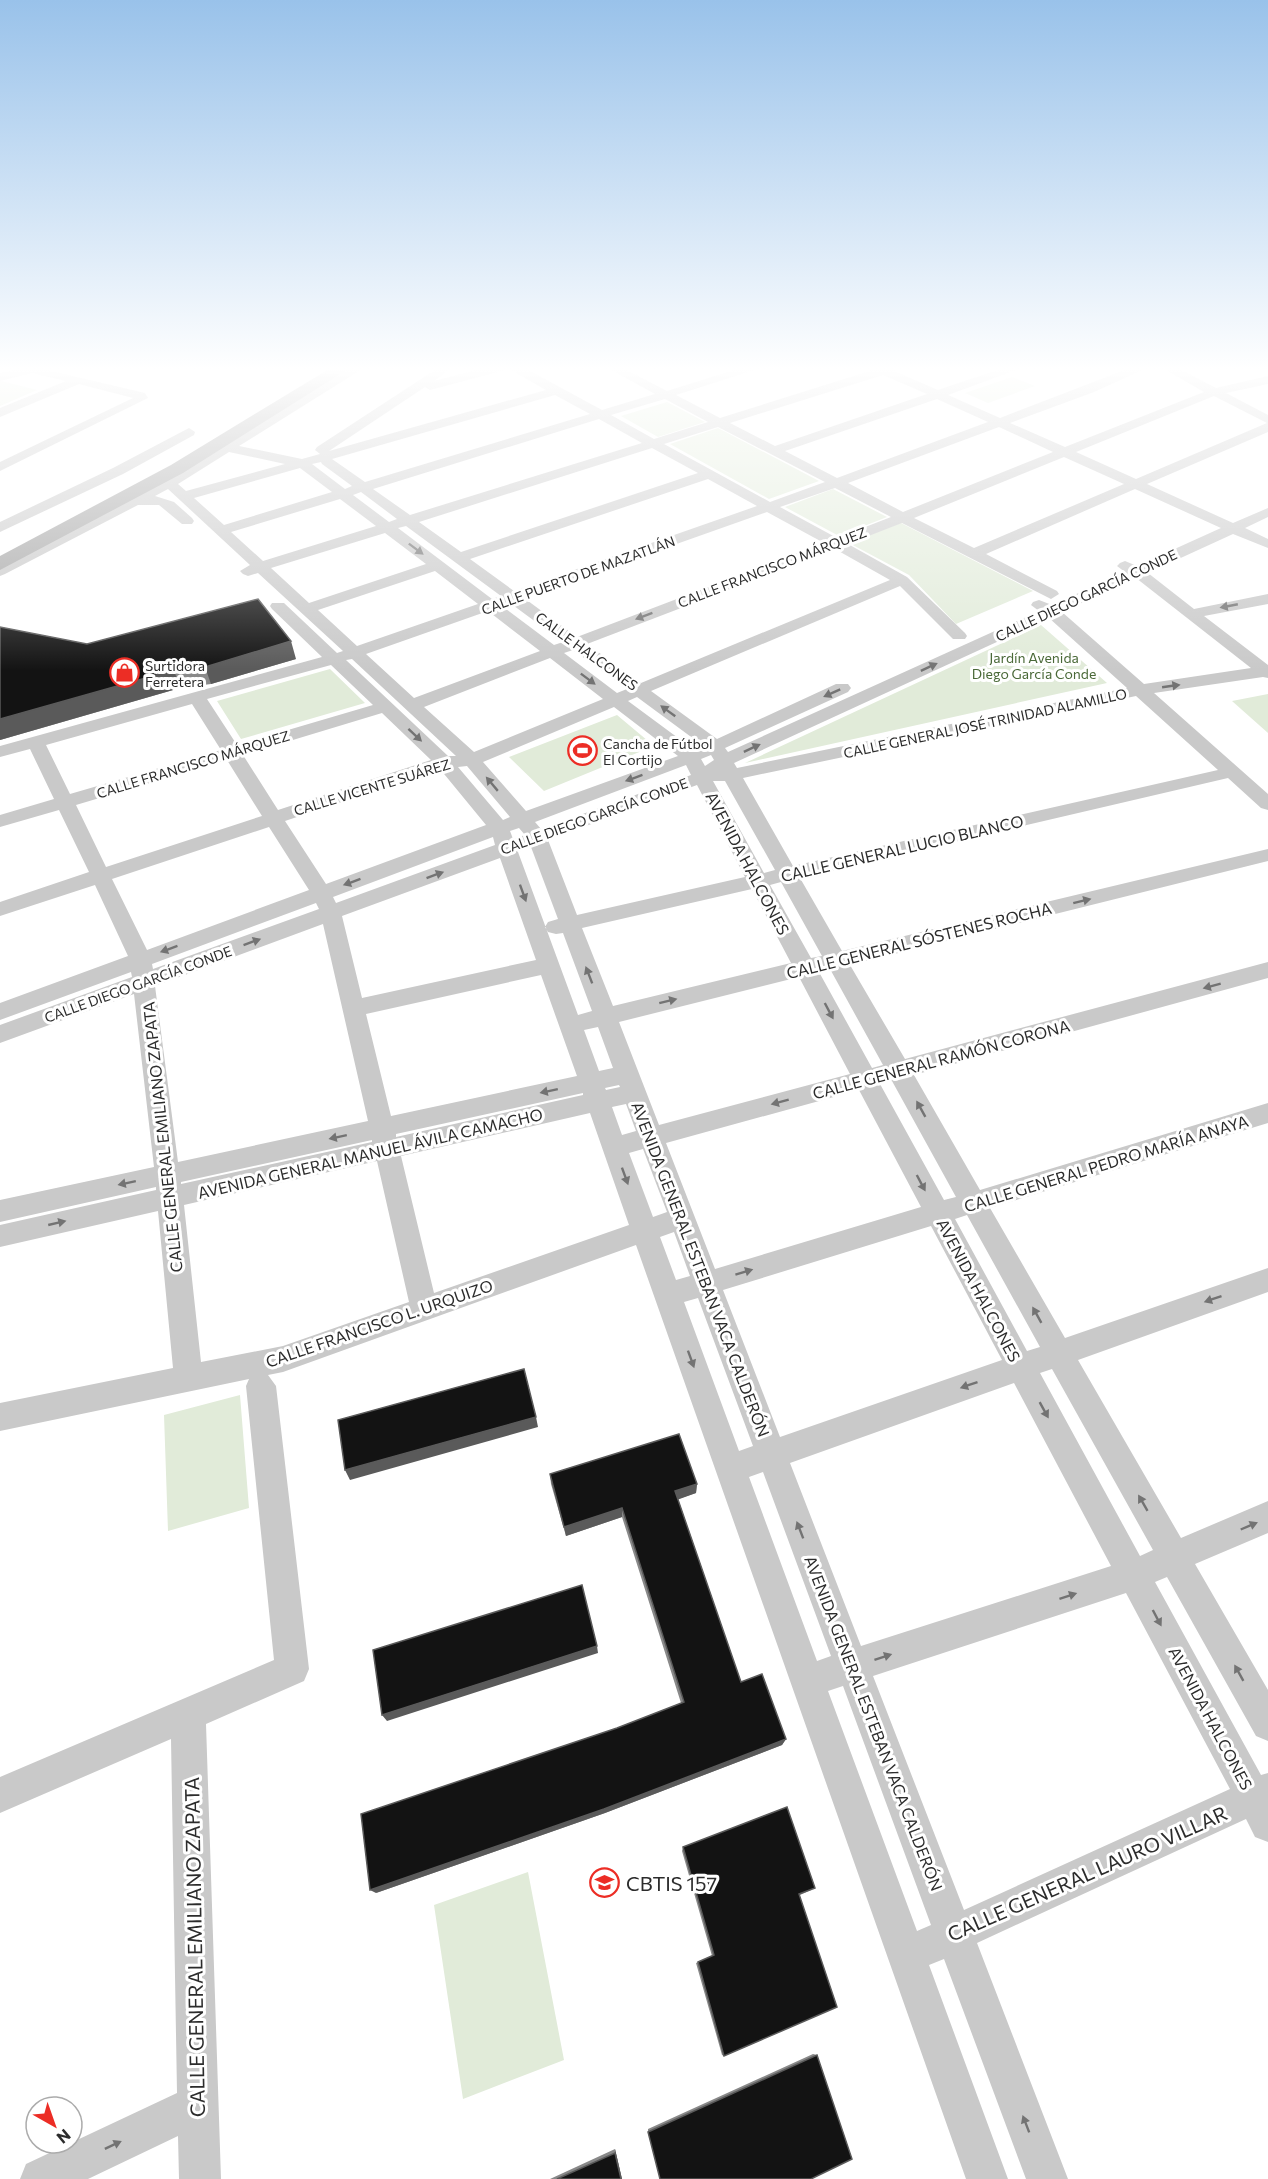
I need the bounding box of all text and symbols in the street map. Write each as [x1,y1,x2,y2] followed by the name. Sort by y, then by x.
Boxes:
[675,523,869,611] street label: CALLE FRANCISCO MÁRQUEZ
[479,532,677,618] street label: CALLE PUERTO DE MAZATLÁN
[408,542,424,555] one-way arrow
[993,545,1179,645] street label: CALLE DIEGO GARCÍA CONDE
[1220,602,1239,611] one-way arrow
[533,608,641,694] street label: CALLE HALCONES
[635,612,653,621] one-way arrow
[972,649,1096,682] park label: Jardín Avenida Diego García Conde
[108,657,140,689] shop icon: Surtidora Ferretera
[145,657,205,690] place label: Surtidora Ferretera
[921,662,939,672] one-way arrow
[580,673,596,685] one-way arrow
[1162,681,1181,690] one-way arrow
[842,685,1128,761] street label: CALLE GENERAL JOSÉ TRINIDAD ALAMILLO
[823,689,841,698] one-way arrow
[661,705,677,717] one-way arrow
[94,726,292,802] street label: CALLE FRANCISCO MÁRQUEZ
[408,728,423,742] one-way arrow
[566,735,598,767] sports icon: Cancha de Fútbol El Cortijo
[603,735,713,768] place label: Cancha de Fútbol El Cortijo
[743,743,761,753] one-way arrow
[292,755,452,819] street label: CALLE VICENTE SUÁREZ
[624,773,642,783] one-way arrow
[498,774,690,858] street label: CALLE DIEGO GARCÍA CONDE
[486,776,499,792] one-way arrow
[702,788,794,938] street label: AVENIDA HALCONES
[779,811,1025,885] street label: CALLE GENERAL LUCIO BLANCO
[426,869,444,879] one-way arrow
[343,877,361,887] one-way arrow
[518,885,528,903] one-way arrow
[1073,895,1091,905] one-way arrow
[784,898,1054,982] street label: CALLE GENERAL SÓSTENES ROCHA
[243,936,261,946] one-way arrow
[42,942,234,1026] street label: CALLE DIEGO GARCÍA CONDE
[160,945,178,955] one-way arrow
[584,965,594,983] one-way arrow
[1202,981,1221,991] one-way arrow
[659,996,677,1006] one-way arrow
[138,1001,186,1273] street label: CALLE GENERAL EMILIANO ZAPATA
[824,1003,834,1020] one-way arrow
[810,1015,1072,1103] street label: CALLE GENERAL RAMÓN CORONA
[540,1086,558,1096] one-way arrow
[771,1098,789,1108] one-way arrow
[628,1099,774,1439] street label: AVENIDA GENERAL ESTEBAN VACA CALDERÓN
[915,1101,926,1117] one-way arrow
[196,1104,544,1202] street label: AVENIDA GENERAL MANUEL ÁVILA CAMACHO
[962,1111,1250,1215] street label: CALLE GENERAL PEDRO MARÍA ANAYA
[328,1133,347,1142] one-way arrow
[620,1167,630,1185] one-way arrow
[916,1175,926,1192] one-way arrow
[117,1179,136,1188] one-way arrow
[933,1215,1025,1365] street label: AVENIDA HALCONES
[48,1218,66,1228] one-way arrow
[735,1267,753,1276] one-way arrow
[263,1275,495,1371] street label: CALLE FRANCISCO L. URQUIZO
[1204,1295,1222,1305] one-way arrow
[1032,1307,1042,1324] one-way arrow
[686,1350,696,1368] one-way arrow
[960,1380,978,1390] one-way arrow
[1039,1402,1049,1419] one-way arrow
[1138,1495,1149,1511] one-way arrow
[795,1521,804,1539] one-way arrow
[1241,1521,1258,1530] one-way arrow
[801,1553,947,1893] street label: AVENIDA GENERAL ESTEBAN VACA CALDERÓN
[1059,1591,1077,1601] one-way arrow
[1152,1610,1162,1627] one-way arrow
[1165,1643,1257,1793] street label: AVENIDA HALCONES
[874,1652,892,1661] one-way arrow
[1234,1664,1244,1681] one-way arrow
[179,1776,209,2117] street label: CALLE GENERAL EMILIANO ZAPATA
[943,1800,1231,1946] street label: CALLE GENERAL LAURO VILLAR
[589,1867,621,1899] school or university icon: CBTIS 157
[626,1871,717,1895] place label: CBTIS 157
[24,2095,84,2155] north arrow
[1021,2115,1031,2133] one-way arrow
[53,2126,75,2148] text: N
[105,2140,122,2149] one-way arrow

